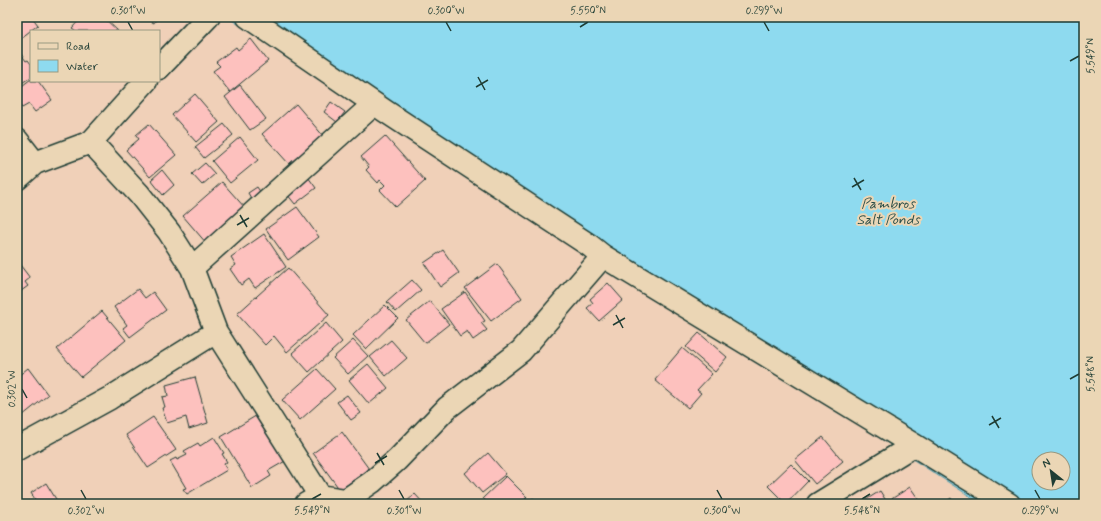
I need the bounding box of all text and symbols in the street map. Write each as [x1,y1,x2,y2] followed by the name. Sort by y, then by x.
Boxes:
[111,4,145,18] text: 0.301°W
[428,4,464,18] text: 0.300°W
[570,4,606,18] text: 5.550°N
[746,4,782,18] text: 0.299°W
[30,30,160,82] legend
[1084,38,1098,74] text: 5.549°N
[66,39,90,55] text: Road
[66,59,98,75] text: Water
[857,195,921,229] water label: Pambros Salt Ponds
[1084,356,1098,392] text: 5.548°N
[5,371,19,407] text: 0.302°W
[1031,451,1071,491] north arrow
[1040,455,1053,471] text: N
[68,504,104,518] text: 0.302°W
[294,504,330,518] text: 5.549°N
[387,504,421,518] text: 0.301°W
[704,504,740,518] text: 0.300°W
[844,504,880,518] text: 5.548°N
[1022,504,1058,518] text: 0.299°W

